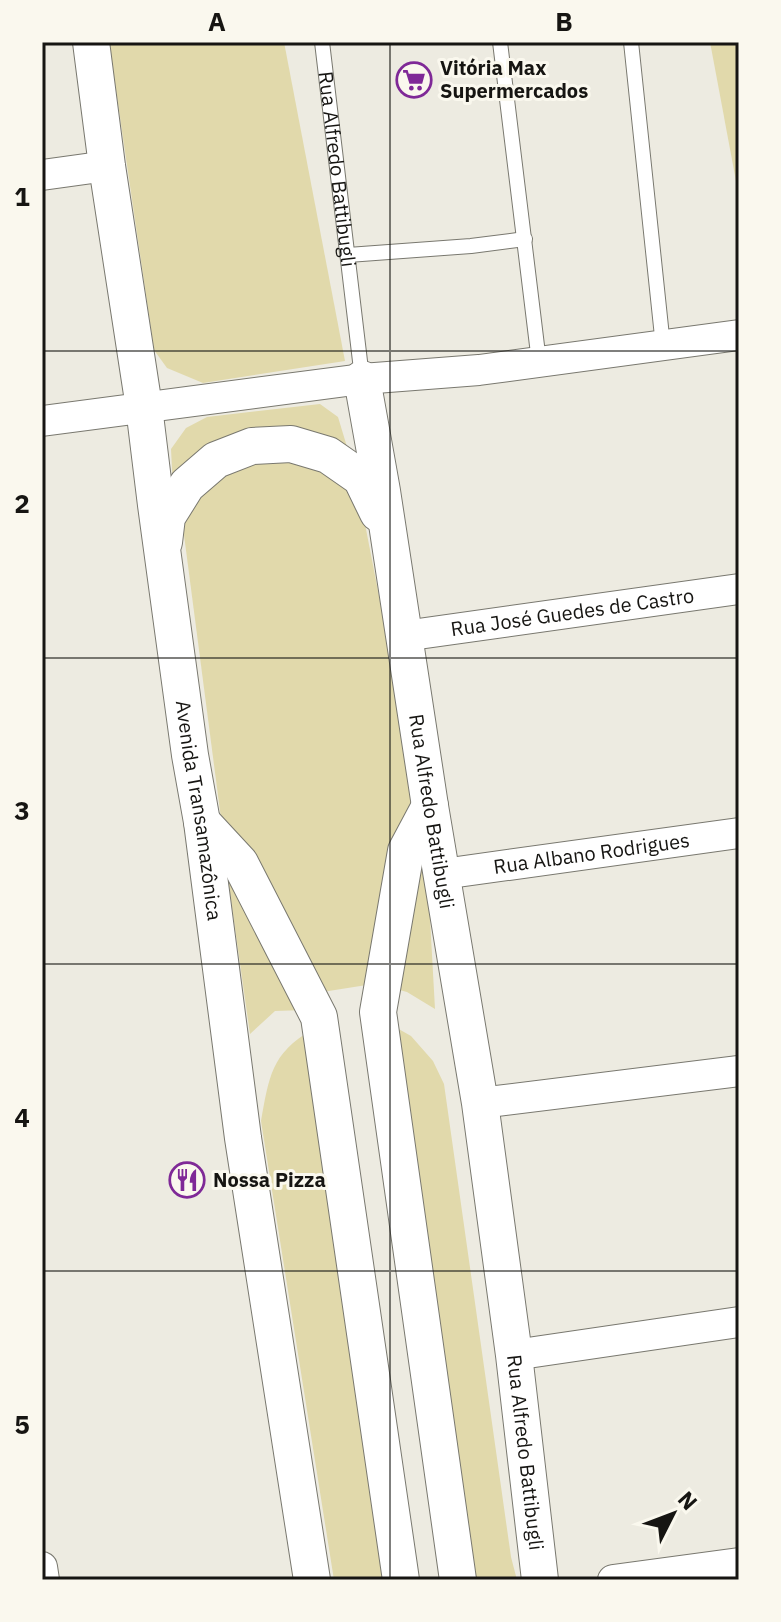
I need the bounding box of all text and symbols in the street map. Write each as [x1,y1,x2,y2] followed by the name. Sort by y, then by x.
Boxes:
[208,4,226,38] text: A
[555,4,573,38] text: B
[440,54,588,104] place label: Vitória Max Supermercados
[395,61,433,99] supermarket icon: Vitória Max Supermercados
[313,70,363,268] street label: Rua Alfredo Battibugli
[14,179,30,213] text: 1
[14,486,30,520] text: 2
[449,581,696,642] street label: Rua José Guedes de Castro
[170,699,229,922] street label: Avenida Transamazônica
[403,712,461,911] street label: Rua Alfredo Battibugli
[14,793,30,827] text: 3
[492,826,691,880] street label: Rua Albano Rodrigues
[14,1100,30,1134] text: 4
[168,1161,206,1199] restaurant icon: Nossa Pizza
[213,1166,326,1193] place label: Nossa Pizza
[501,1353,550,1552] street label: Rua Alfredo Battibugli
[14,1407,30,1441] text: 5
[633,1474,713,1554] north arrow
[672,1485,704,1516] text: N

